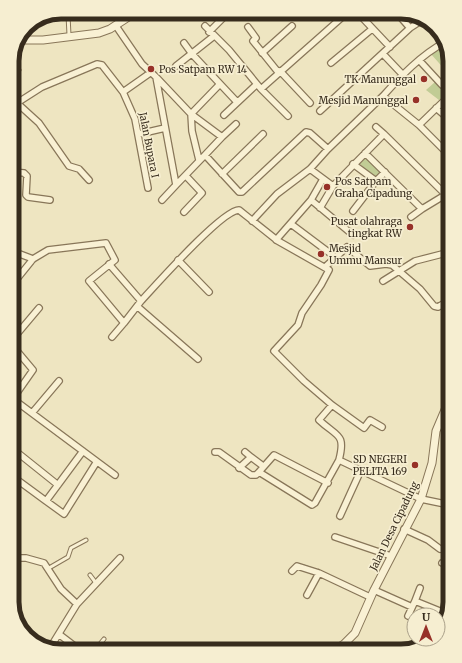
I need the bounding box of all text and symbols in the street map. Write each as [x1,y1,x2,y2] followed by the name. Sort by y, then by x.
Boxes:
[159,63,247,76] place label: Pos Satpam RW 14
[146,64,156,74] marker: Pos Satpam RW 14
[344,73,416,86] place label: TK Manunggal
[419,74,429,84] marker: TK Manunggal
[318,94,408,107] place label: Mesjid Manunggal
[411,95,421,105] marker: Mesjid Manunggal
[136,110,162,179] street label: Jalan Bupara I
[335,175,412,200] place label: Pos Satpam Graha Cipadung
[322,182,332,192] marker: Pos Satpam Graha Cipadung
[331,215,403,240] place label: Pusat olahraga tingkat RW
[405,222,415,232] marker: Pusat olahraga tingkat RW
[329,242,402,267] place label: Mesjid Ummu Mansur
[316,249,326,259] marker: Mesjid Ummu Mansur
[353,453,407,478] place label: SD NEGERI PELITA 169
[410,460,420,470] marker: SD NEGERI PELITA 169
[366,479,421,574] street label: Jalan Desa Cipadung
[406,607,446,647] north arrow
[422,610,431,624] text: U

